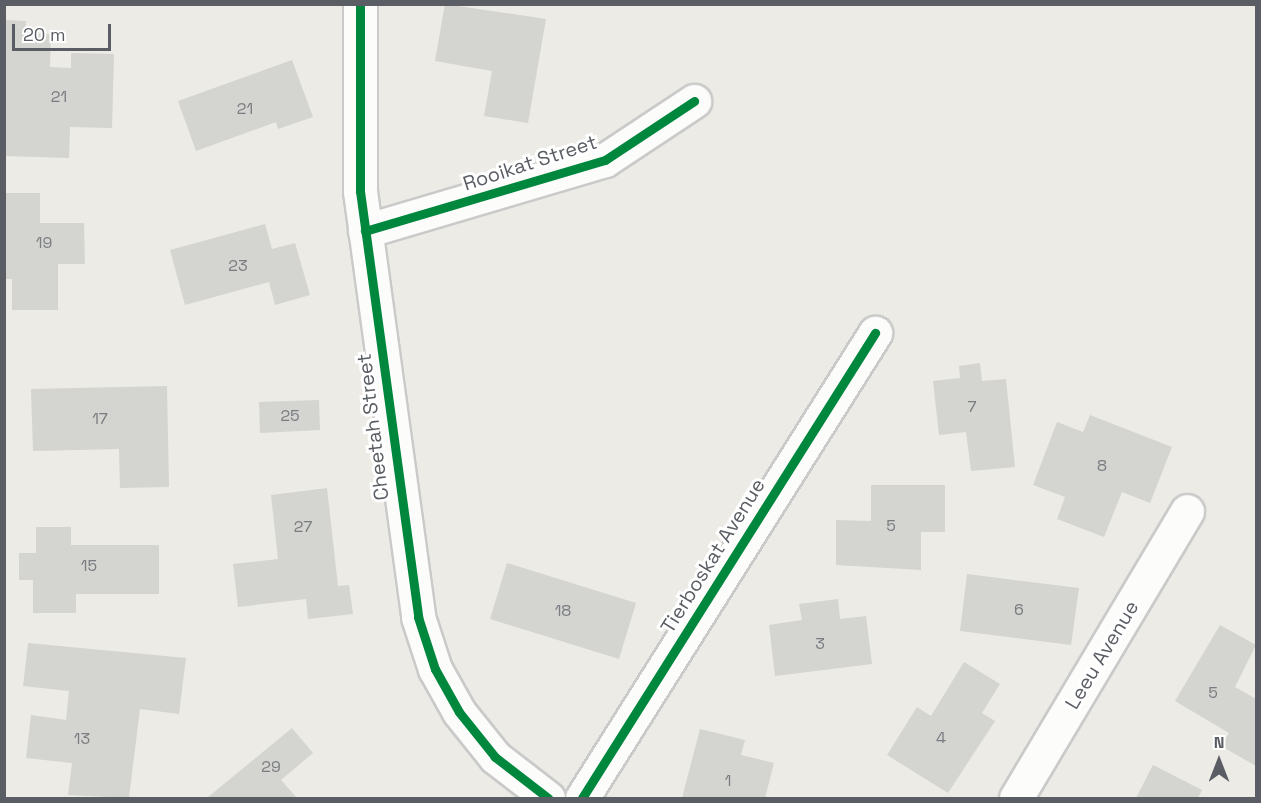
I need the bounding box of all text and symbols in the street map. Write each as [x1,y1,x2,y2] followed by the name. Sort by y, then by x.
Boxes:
[15,12,114,50] scale bar
[23,23,66,46] text: 20 m
[51,87,67,107] house number: 21
[237,99,253,119] house number: 21
[460,130,600,196] street label: Rooikat Street
[36,233,52,253] house number: 19
[228,256,248,276] house number: 23
[352,352,394,502] street label: Cheetah Street
[967,397,977,417] house number: 7
[280,406,300,426] house number: 25
[92,409,108,429] house number: 17
[1097,456,1107,476] house number: 8
[656,474,770,638] street label: Tierboskat Avenue
[886,516,896,536] house number: 5
[294,517,312,537] house number: 27
[81,556,97,576] house number: 15
[1060,596,1144,714] street label: Leeu Avenue
[1014,600,1024,620] house number: 6
[555,601,571,621] house number: 18
[815,634,825,654] house number: 3
[1208,683,1218,703] house number: 5
[936,728,946,748] house number: 4
[74,729,90,749] house number: 13
[1189,731,1249,791] north arrow
[1214,732,1224,753] text: N
[261,757,281,777] house number: 29
[725,771,731,791] house number: 1

